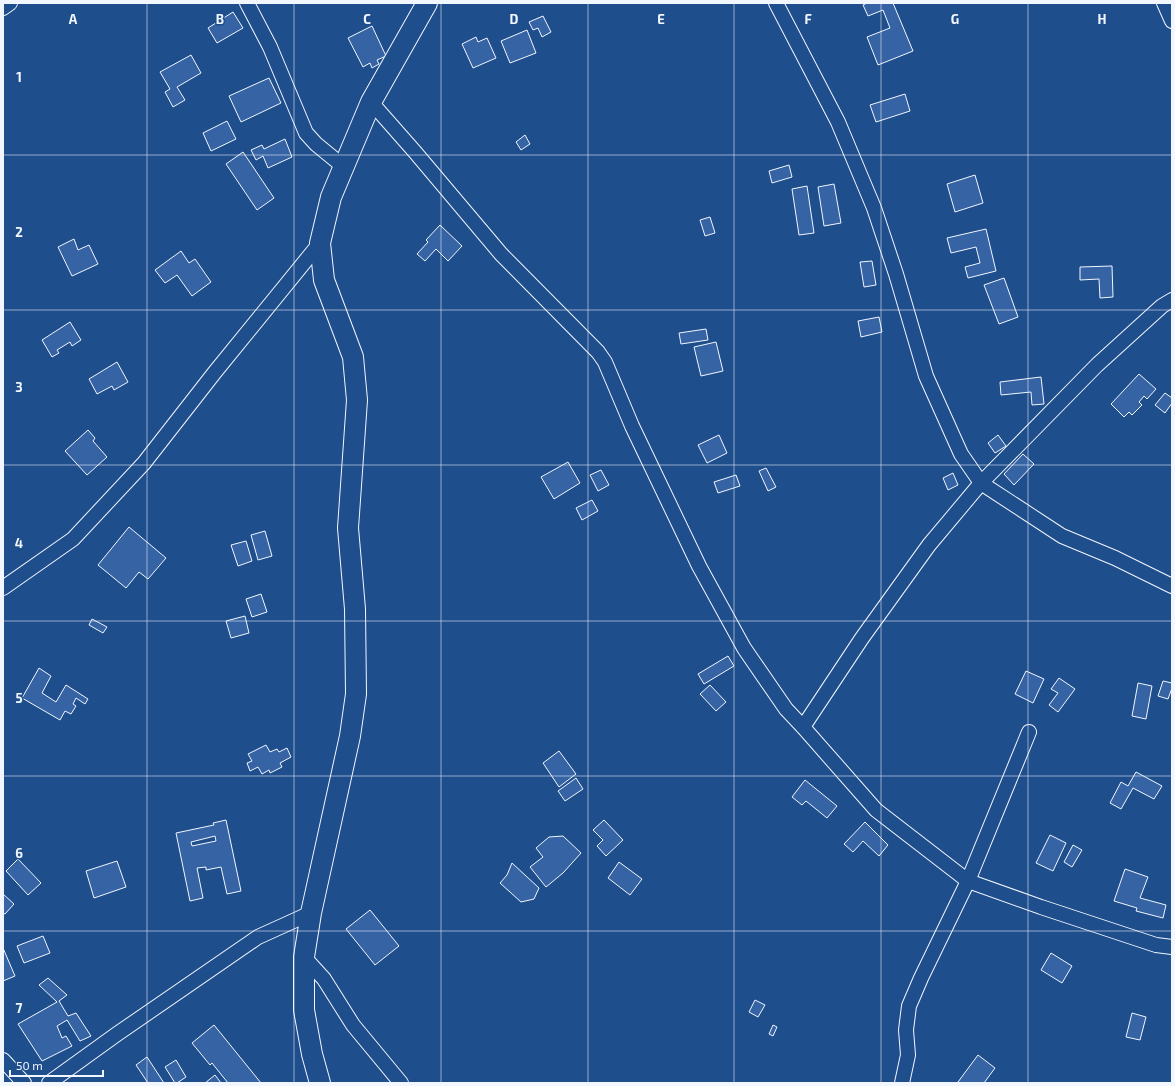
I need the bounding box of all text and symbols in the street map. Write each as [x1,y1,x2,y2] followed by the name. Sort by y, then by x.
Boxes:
[69,11,78,27] text: A
[216,11,224,27] text: B
[363,11,371,27] text: C
[510,11,519,27] text: D
[657,11,665,27] text: E
[804,11,812,27] text: F
[951,11,959,27] text: G
[1098,11,1107,27] text: H
[16,69,22,85] text: 1
[15,224,23,240] text: 2
[15,379,23,395] text: 3
[15,535,23,551] text: 4
[15,690,23,706] text: 5
[15,845,23,861] text: 6
[16,1000,23,1016] text: 7
[10,1052,103,1078] scale bar
[16,1058,43,1072] text: 50 m

